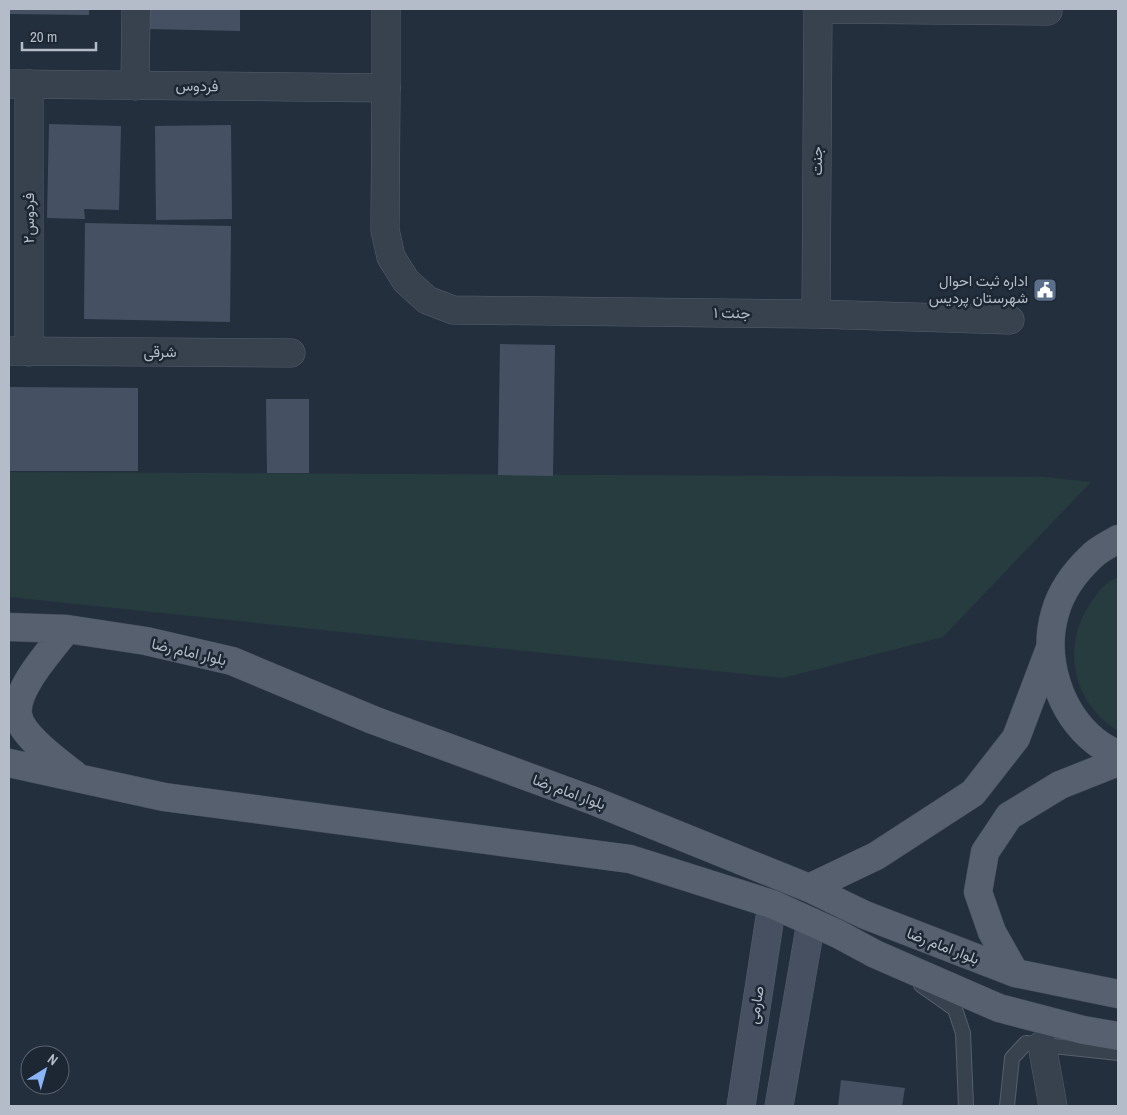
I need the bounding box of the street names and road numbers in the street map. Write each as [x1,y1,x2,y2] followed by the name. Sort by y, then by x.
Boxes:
[175,75,219,96] street label: فردوس
[806,146,827,176] street label: جنت
[18,192,39,243] street label: فردوس۲
[713,302,751,323] street label: جنت ۱
[143,341,177,362] street label: شرقی
[150,633,229,670] street label: بلوار امام رضا
[530,769,609,814] street label: بلوار امام رضا
[904,922,982,969] street label: بلوار امام رضا
[742,984,769,1026] street label: صارمی

